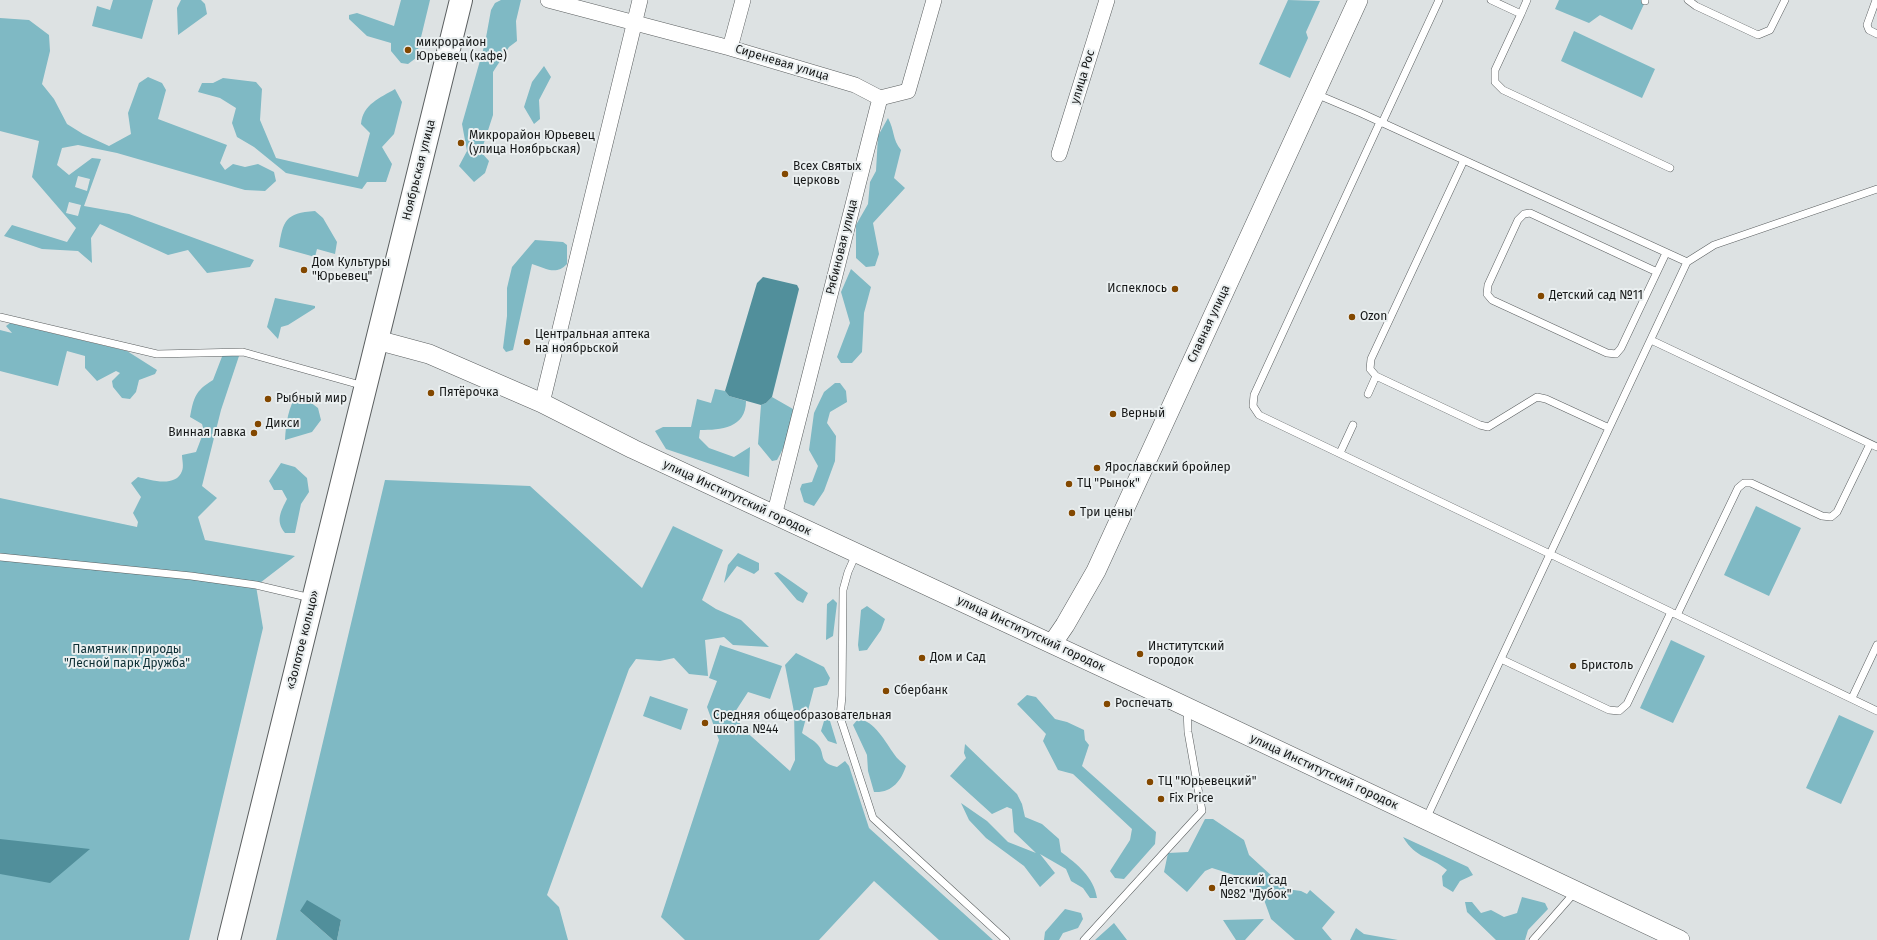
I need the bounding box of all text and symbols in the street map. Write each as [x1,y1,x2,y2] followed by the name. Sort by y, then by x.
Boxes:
[416,36,507,64] place label: микрорайон Юрьевец (кафе)
[733,42,831,84] street label: Сиреневая улица
[403,45,413,55] marker: микрорайон Юрьевец (кафе)
[1068,48,1098,106] street label: улица Рос
[399,118,439,222] street label: Ноябрьская улица
[469,129,595,157] place label: Микрорайон Юрьевец (улица Ноябрьская)
[456,138,466,148] marker: Микрорайон Юрьевец (улица Ноябрьская)
[793,160,861,188] place label: Всех Святых церковь
[780,169,790,179] marker: Всех Святых церковь
[823,198,861,296] street label: Рябиновая улица
[312,256,390,284] place label: Дом Культуры "Юрьевец"
[299,265,309,275] marker: Дом Культуры "Юрьевец"
[1107,282,1167,296] place label: Испеклось
[1185,283,1233,365] street label: Славная улица
[1170,284,1180,294] marker: Испеклось
[1549,289,1643,303] place label: Детский сад №11
[1536,291,1546,301] marker: Детский сад №11
[1360,310,1387,324] place label: Ozon
[1347,312,1357,322] marker: Ozon
[535,328,650,356] place label: Центральная аптека на ноябрьской
[522,337,532,347] marker: Центральная аптека на ноябрьской
[439,386,499,400] place label: Пятёрочка
[426,388,436,398] marker: Пятёрочка
[276,392,347,406] place label: Рыбный мир
[263,394,273,404] marker: Рыбный мир
[1121,407,1165,421] place label: Верный
[1108,409,1118,419] marker: Верный
[266,417,300,431] place label: Дикси
[253,419,263,429] marker: Дикси
[168,426,246,440] place label: Винная лавка
[249,428,259,438] marker: Винная лавка
[661,457,813,539] street label: улица Институтский городок
[1105,461,1231,475] place label: Ярославский бройлер
[1092,463,1102,473] marker: Ярославский бройлер
[1077,477,1140,491] place label: ТЦ "Рынок"
[1064,479,1074,489] marker: ТЦ "Рынок"
[1080,506,1133,520] place label: Три цены
[1067,508,1077,518] marker: Три цены
[284,589,322,691] street label: «Золотое кольцо»
[955,593,1107,675] street label: улица Институтский городок
[1148,640,1224,668] place label: Институтский городок
[64,643,190,671] park label: Памятник природы "Лесной парк Дружба"
[1135,649,1145,659] marker: Институтский городок
[930,651,986,665] place label: Дом и Сад
[917,653,927,663] marker: Дом и Сад
[1581,659,1633,673] place label: Бристоль
[1568,661,1578,671] marker: Бристоль
[894,684,948,698] place label: Сбербанк
[881,686,891,696] marker: Сбербанк
[1115,697,1172,711] place label: Роспечать
[1102,699,1112,709] marker: Роспечать
[713,709,892,737] place label: Средняя общеобразовательная школа №44
[700,718,710,728] marker: Средняя общеобразовательная школа №44
[1248,731,1400,813] street label: улица Институтский городок
[1158,775,1256,789] place label: ТЦ "Юрьевецкий"
[1145,777,1155,787] marker: ТЦ "Юрьевецкий"
[1169,792,1214,806] place label: Fix Price
[1156,794,1166,804] marker: Fix Price
[1220,874,1292,902] place label: Детский сад №82 "Дубок"
[1207,883,1217,893] marker: Детский сад №82 "Дубок"

